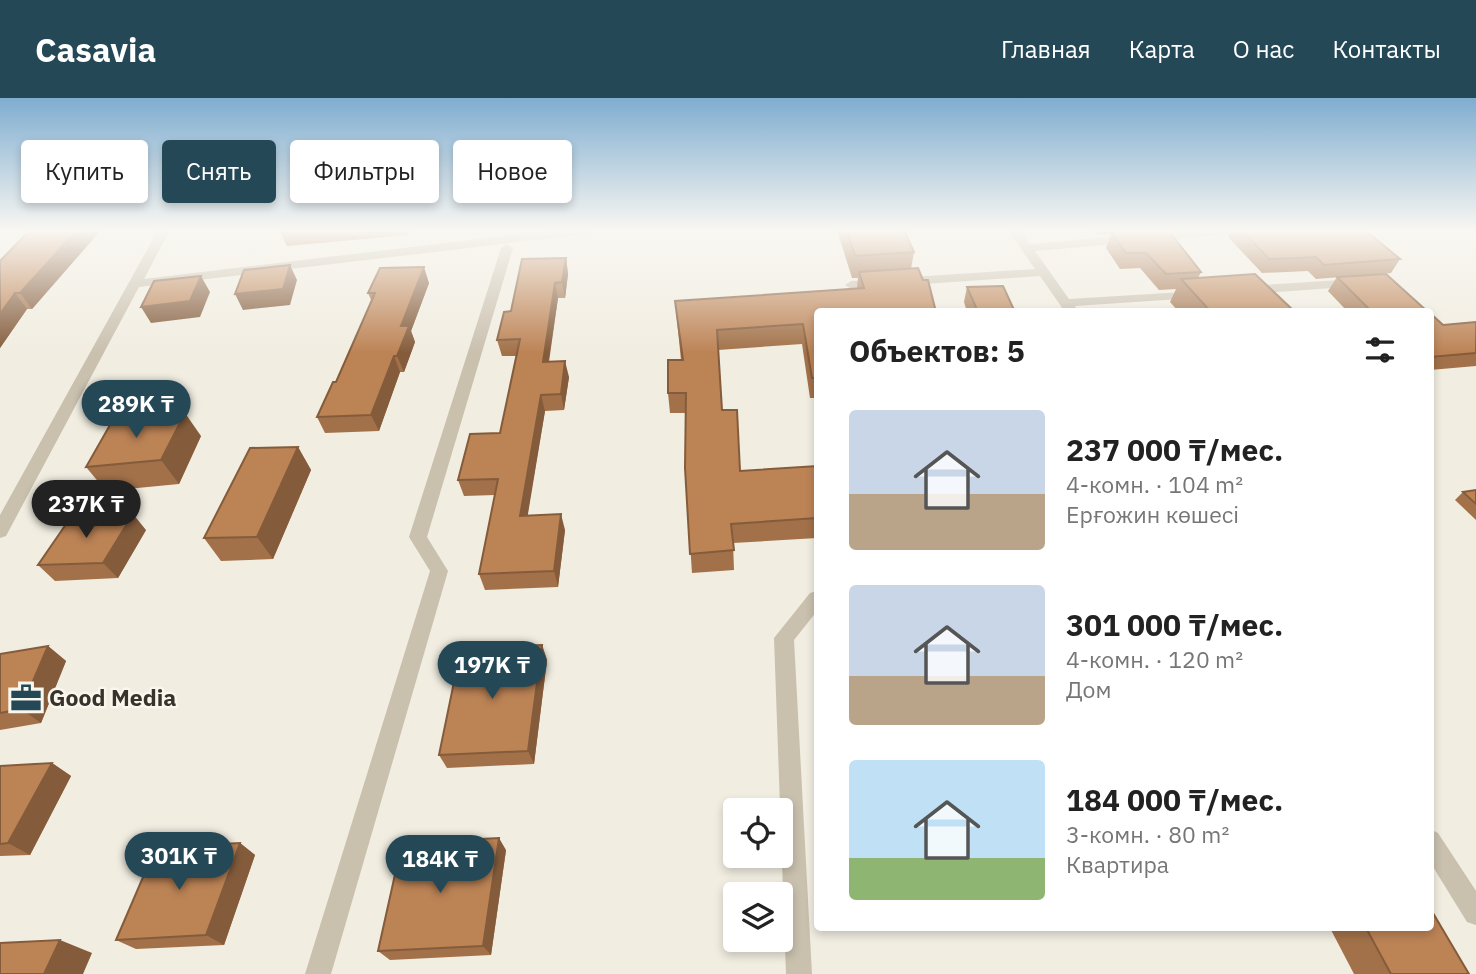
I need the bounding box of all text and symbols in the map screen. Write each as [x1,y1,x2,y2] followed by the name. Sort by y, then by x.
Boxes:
[35,28,156,71] text: Casavia
[1001,33,1091,65] text: Главная
[1129,33,1195,65] text: Карта
[1233,33,1294,65] text: О нас
[1332,33,1441,65] text: Контакты
[21,140,148,203] chip: Купить
[162,140,276,203] chip: Снять
[290,140,439,203] chip: Фильтры
[453,140,572,203] chip: Новое
[849,331,1025,370] text: Объектов: 5
[1361,331,1399,369] icon: filters
[79,380,193,440] pin: 289K ₸
[98,388,174,418] text: 289K ₸
[1066,430,1283,469] text: 237 000 ₸/мес.
[905,438,989,522] icon: home
[1066,469,1243,499] text: 4-комн. · 104 m²
[29,480,143,540] pin: 237K ₸
[48,488,124,518] text: 237K ₸
[1066,499,1239,529] text: Ерғожин көшесі
[1066,605,1283,644] text: 301 000 ₸/мес.
[905,613,989,697] icon: home
[435,642,549,701] pin: 197K ₸
[1066,644,1243,674] text: 4-комн. · 120 m²
[454,649,530,679] text: 197K ₸
[1066,674,1111,704] text: Дом
[9,681,43,715] office icon: Good Media
[49,682,176,712] place label: Good Media
[1066,780,1283,819] text: 184 000 ₸/мес.
[905,788,989,872] icon: home
[723,798,793,952] map controls
[723,798,793,868] button: locate
[1066,819,1229,849] text: 3-комн. · 80 m²
[122,832,236,892] pin: 301K ₸
[383,836,497,895] pin: 184K ₸
[141,840,217,870] text: 301K ₸
[402,843,478,873] text: 184K ₸
[1066,849,1169,879] text: Квартира
[723,882,793,952] button: layers

